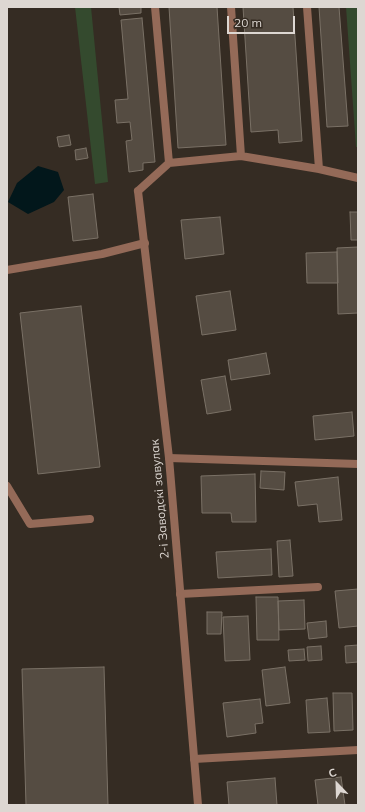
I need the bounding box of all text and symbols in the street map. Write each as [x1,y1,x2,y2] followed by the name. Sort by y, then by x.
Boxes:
[229,8,297,34] scale bar
[234,15,262,30] text: 20 m
[148,438,172,560] street label: 2-і Заводскі завулак
[317,764,357,804] north arrow
[326,765,339,781] text: С

